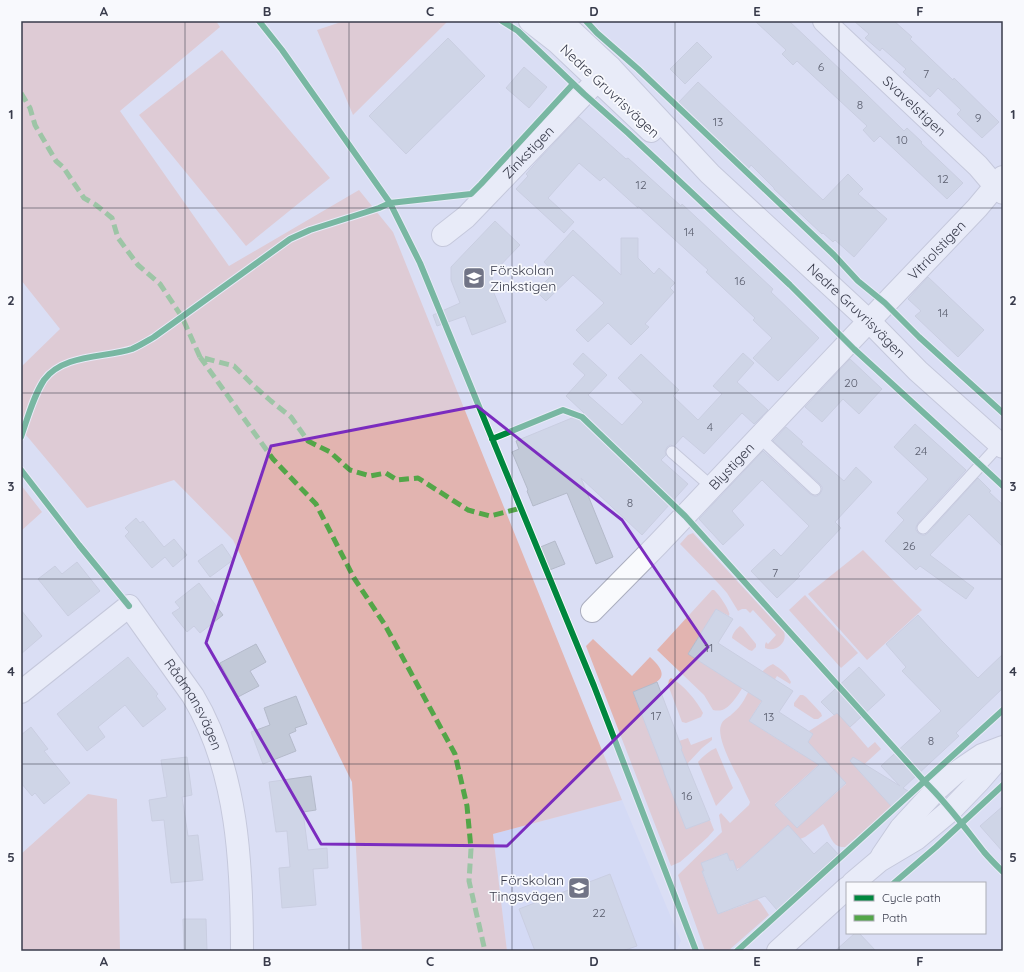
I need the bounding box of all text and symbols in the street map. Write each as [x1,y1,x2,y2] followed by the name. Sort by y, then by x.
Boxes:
[100,3,109,19] text: A
[263,3,271,19] text: B
[426,3,434,19] text: C
[589,3,599,19] text: D
[753,3,761,19] text: E
[916,3,924,19] text: F
[557,40,663,142] street label: Nedre Gruvrisvägen
[818,59,825,74] house number: 6
[923,66,929,81] house number: 7
[879,72,950,140] street label: Svavelstigen
[857,97,863,112] house number: 8
[8,106,14,122] text: 1
[1010,106,1016,122] text: 1
[975,110,982,125] house number: 9
[713,114,723,129] house number: 13
[499,122,558,182] street label: Zinkstigen
[896,132,908,147] house number: 10
[937,171,949,186] house number: 12
[635,177,647,192] house number: 12
[904,217,969,284] street label: Vitriolstigen
[684,224,694,239] house number: 14
[804,260,909,362] street label: Nedre Gruvrisvägen
[490,261,556,295] place label: Förskolan Zinkstigen
[461,265,487,291] school or university icon: Förskolan Zinkstigen
[735,273,746,288] house number: 16
[7,292,15,308] text: 2
[1009,292,1017,308] text: 2
[938,305,948,320] house number: 14
[844,375,858,390] house number: 20
[707,419,713,434] house number: 4
[705,439,758,494] street label: Blystigen
[915,443,927,458] house number: 24
[8,478,15,494] text: 3
[1010,478,1017,494] text: 3
[627,495,633,510] house number: 8
[902,538,916,553] house number: 26
[772,565,778,580] house number: 7
[705,640,713,655] house number: 11
[160,655,226,752] street label: Rådmansvägen
[7,663,15,679] text: 4
[1009,663,1017,679] text: 4
[651,708,661,723] house number: 17
[764,709,774,724] house number: 13
[928,733,934,748] house number: 8
[682,788,693,803] house number: 16
[7,849,15,865] text: 5
[1009,849,1017,865] text: 5
[489,871,564,905] place label: Förskolan Tingsvägen
[566,875,592,901] school or university icon: Förskolan Tingsvägen
[846,882,986,934] legend
[882,890,941,905] text: Cycle path
[592,905,606,920] house number: 22
[882,910,907,925] text: Path
[100,953,109,969] text: A
[263,953,271,969] text: B
[426,953,434,969] text: C
[589,953,599,969] text: D
[753,953,761,969] text: E
[916,953,924,969] text: F

